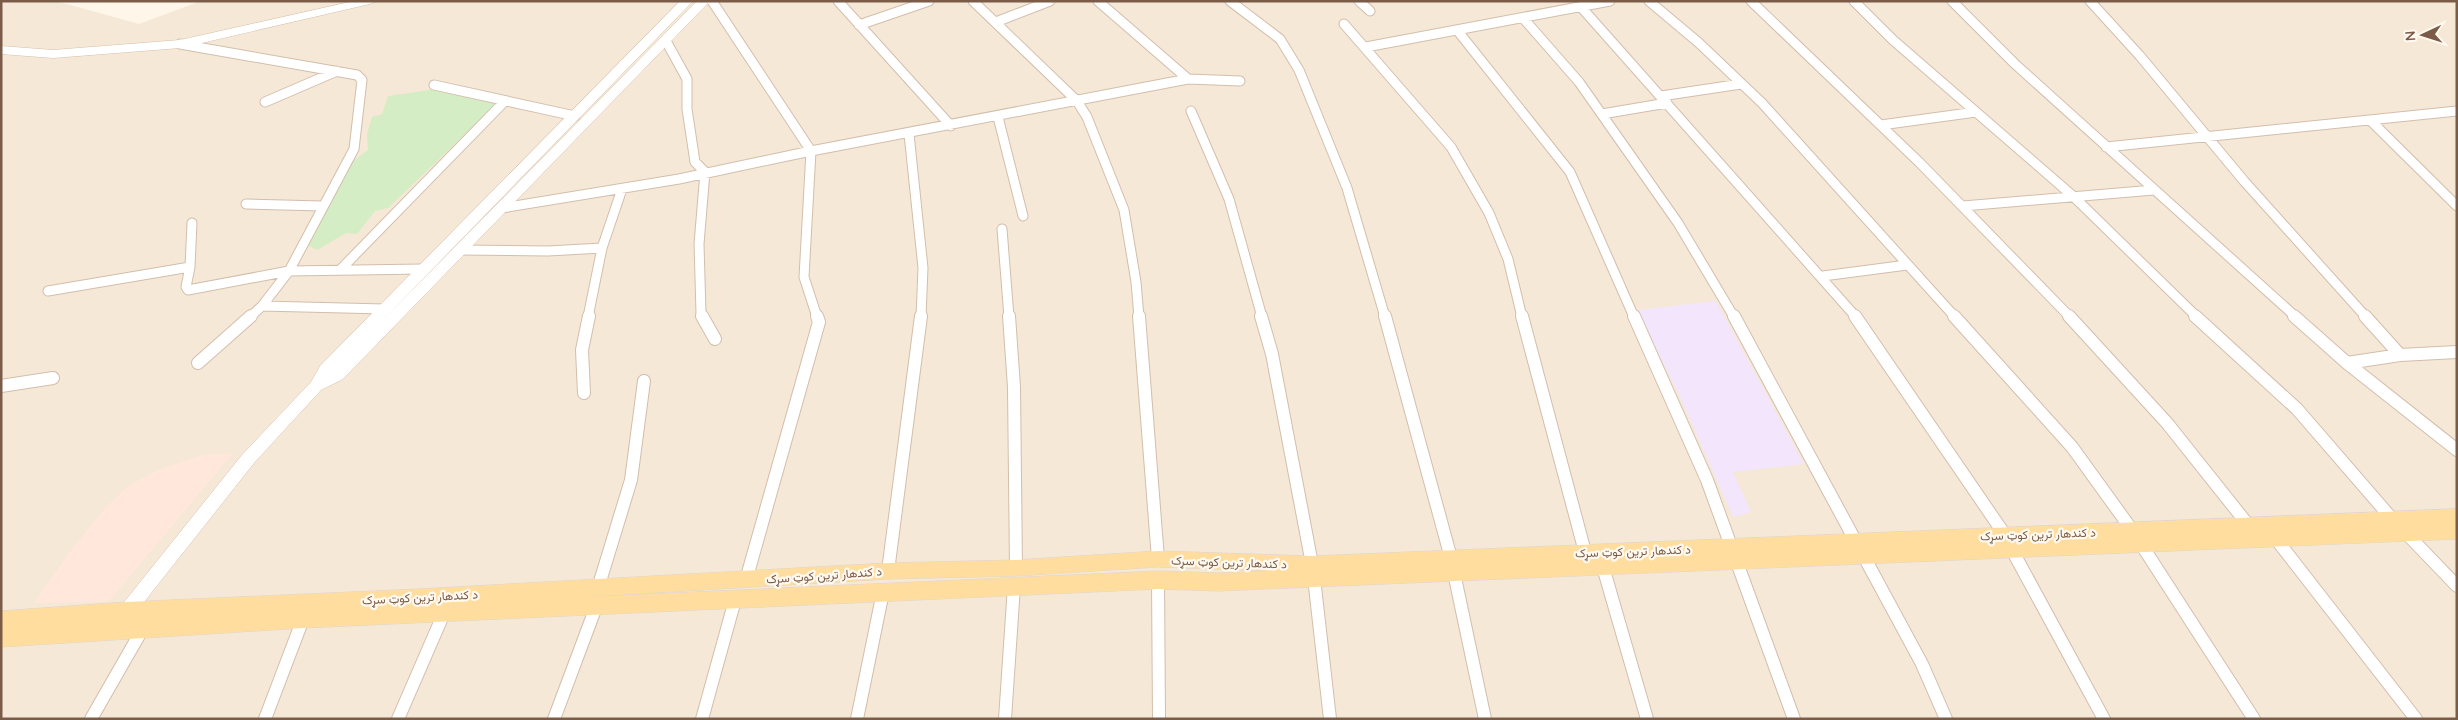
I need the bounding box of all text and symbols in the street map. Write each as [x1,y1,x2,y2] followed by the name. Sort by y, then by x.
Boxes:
[2398,10,2448,60] north arrow
[2401,30,2419,42] text: N
[1980,524,2096,545] street label: د کندهار ترين کوټ سړک
[1575,541,1691,562] street label: د کندهار ترين کوټ سړک
[1171,552,1287,573] street label: د کندهار ترين کوټ سړک
[766,563,883,588] street label: د کندهار ترين کوټ سړک
[362,586,479,609] street label: د کندهار ترين کوټ سړک

